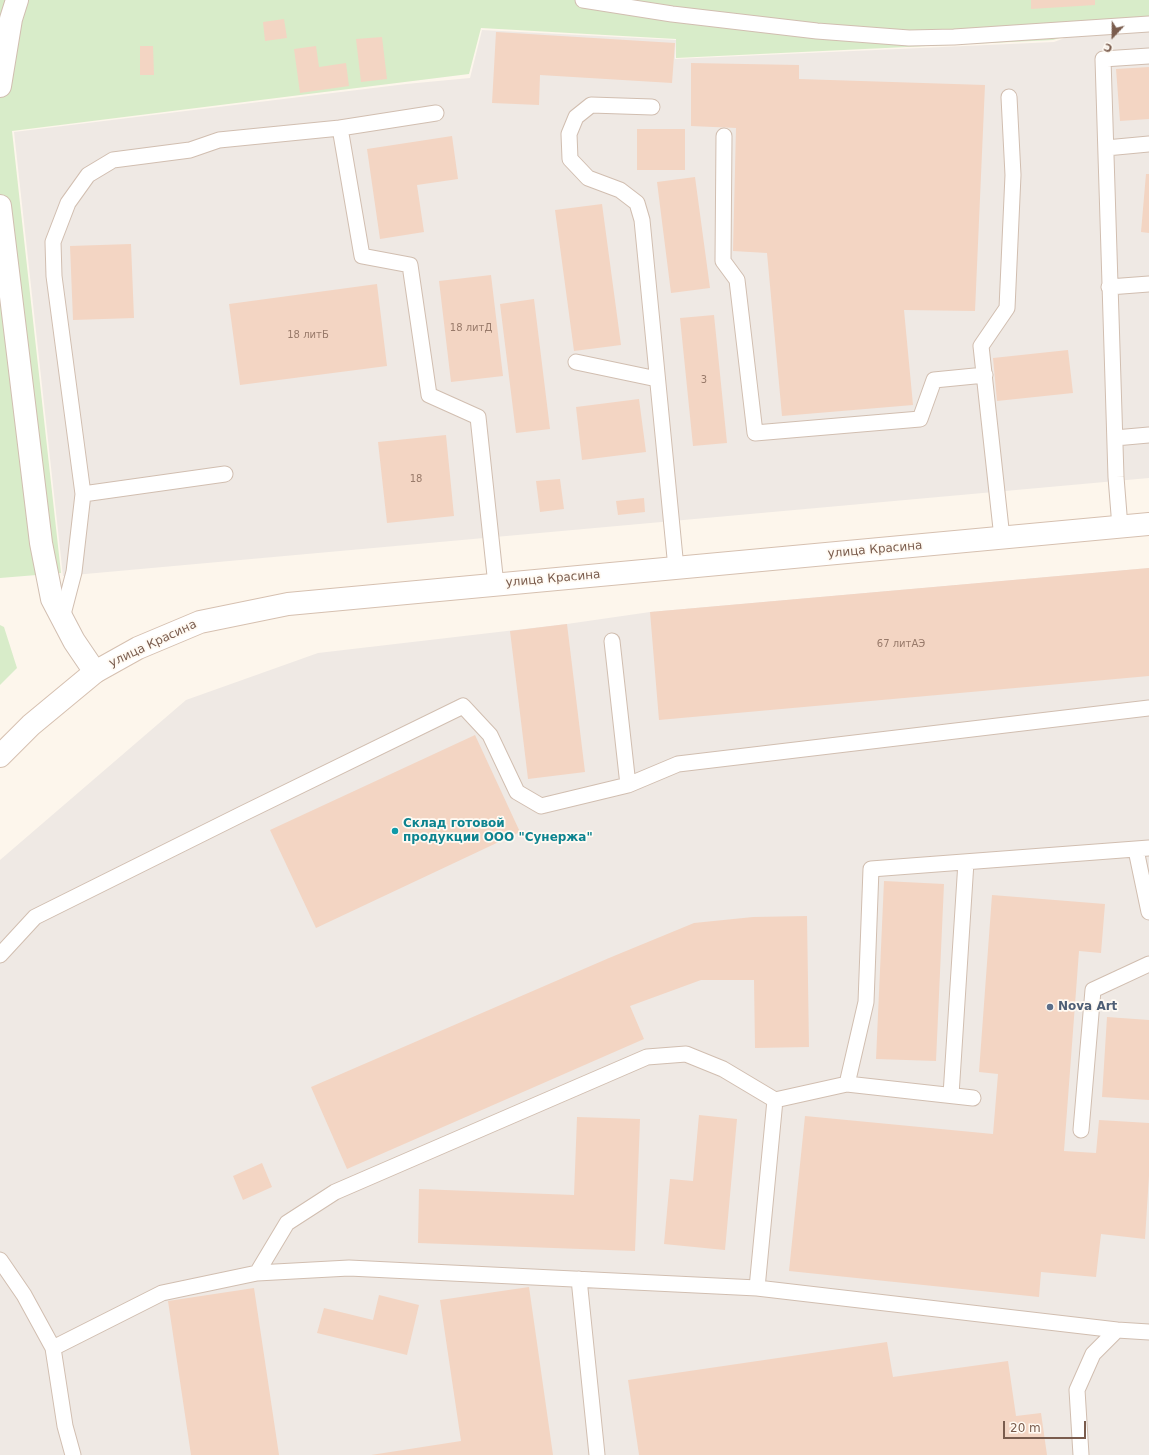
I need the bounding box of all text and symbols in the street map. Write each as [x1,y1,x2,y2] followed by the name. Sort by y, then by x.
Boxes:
[1093,16,1133,56] north arrow
[1102,40,1115,55] text: С
[450,322,492,334] house number: 18 литД
[287,329,329,341] house number: 18 литБ
[701,374,707,386] house number: 3
[410,473,422,485] house number: 18
[827,539,923,561] street label: улица Красина
[505,568,601,590] street label: улица Красина
[107,617,199,671] street label: улица Красина
[877,638,925,650] house number: 67 литАЭ
[403,817,593,845] place label: Склад готовой продукции ООО "Сунержа"
[390,826,400,836] marker: Склад готовой продукции ООО "Сунержа"
[1058,1000,1117,1014] place label: Nova Art
[1045,1002,1055,1012] marker: Nova Art
[1005,1413,1088,1439] scale bar
[1010,1421,1041,1435] text: 20 m

